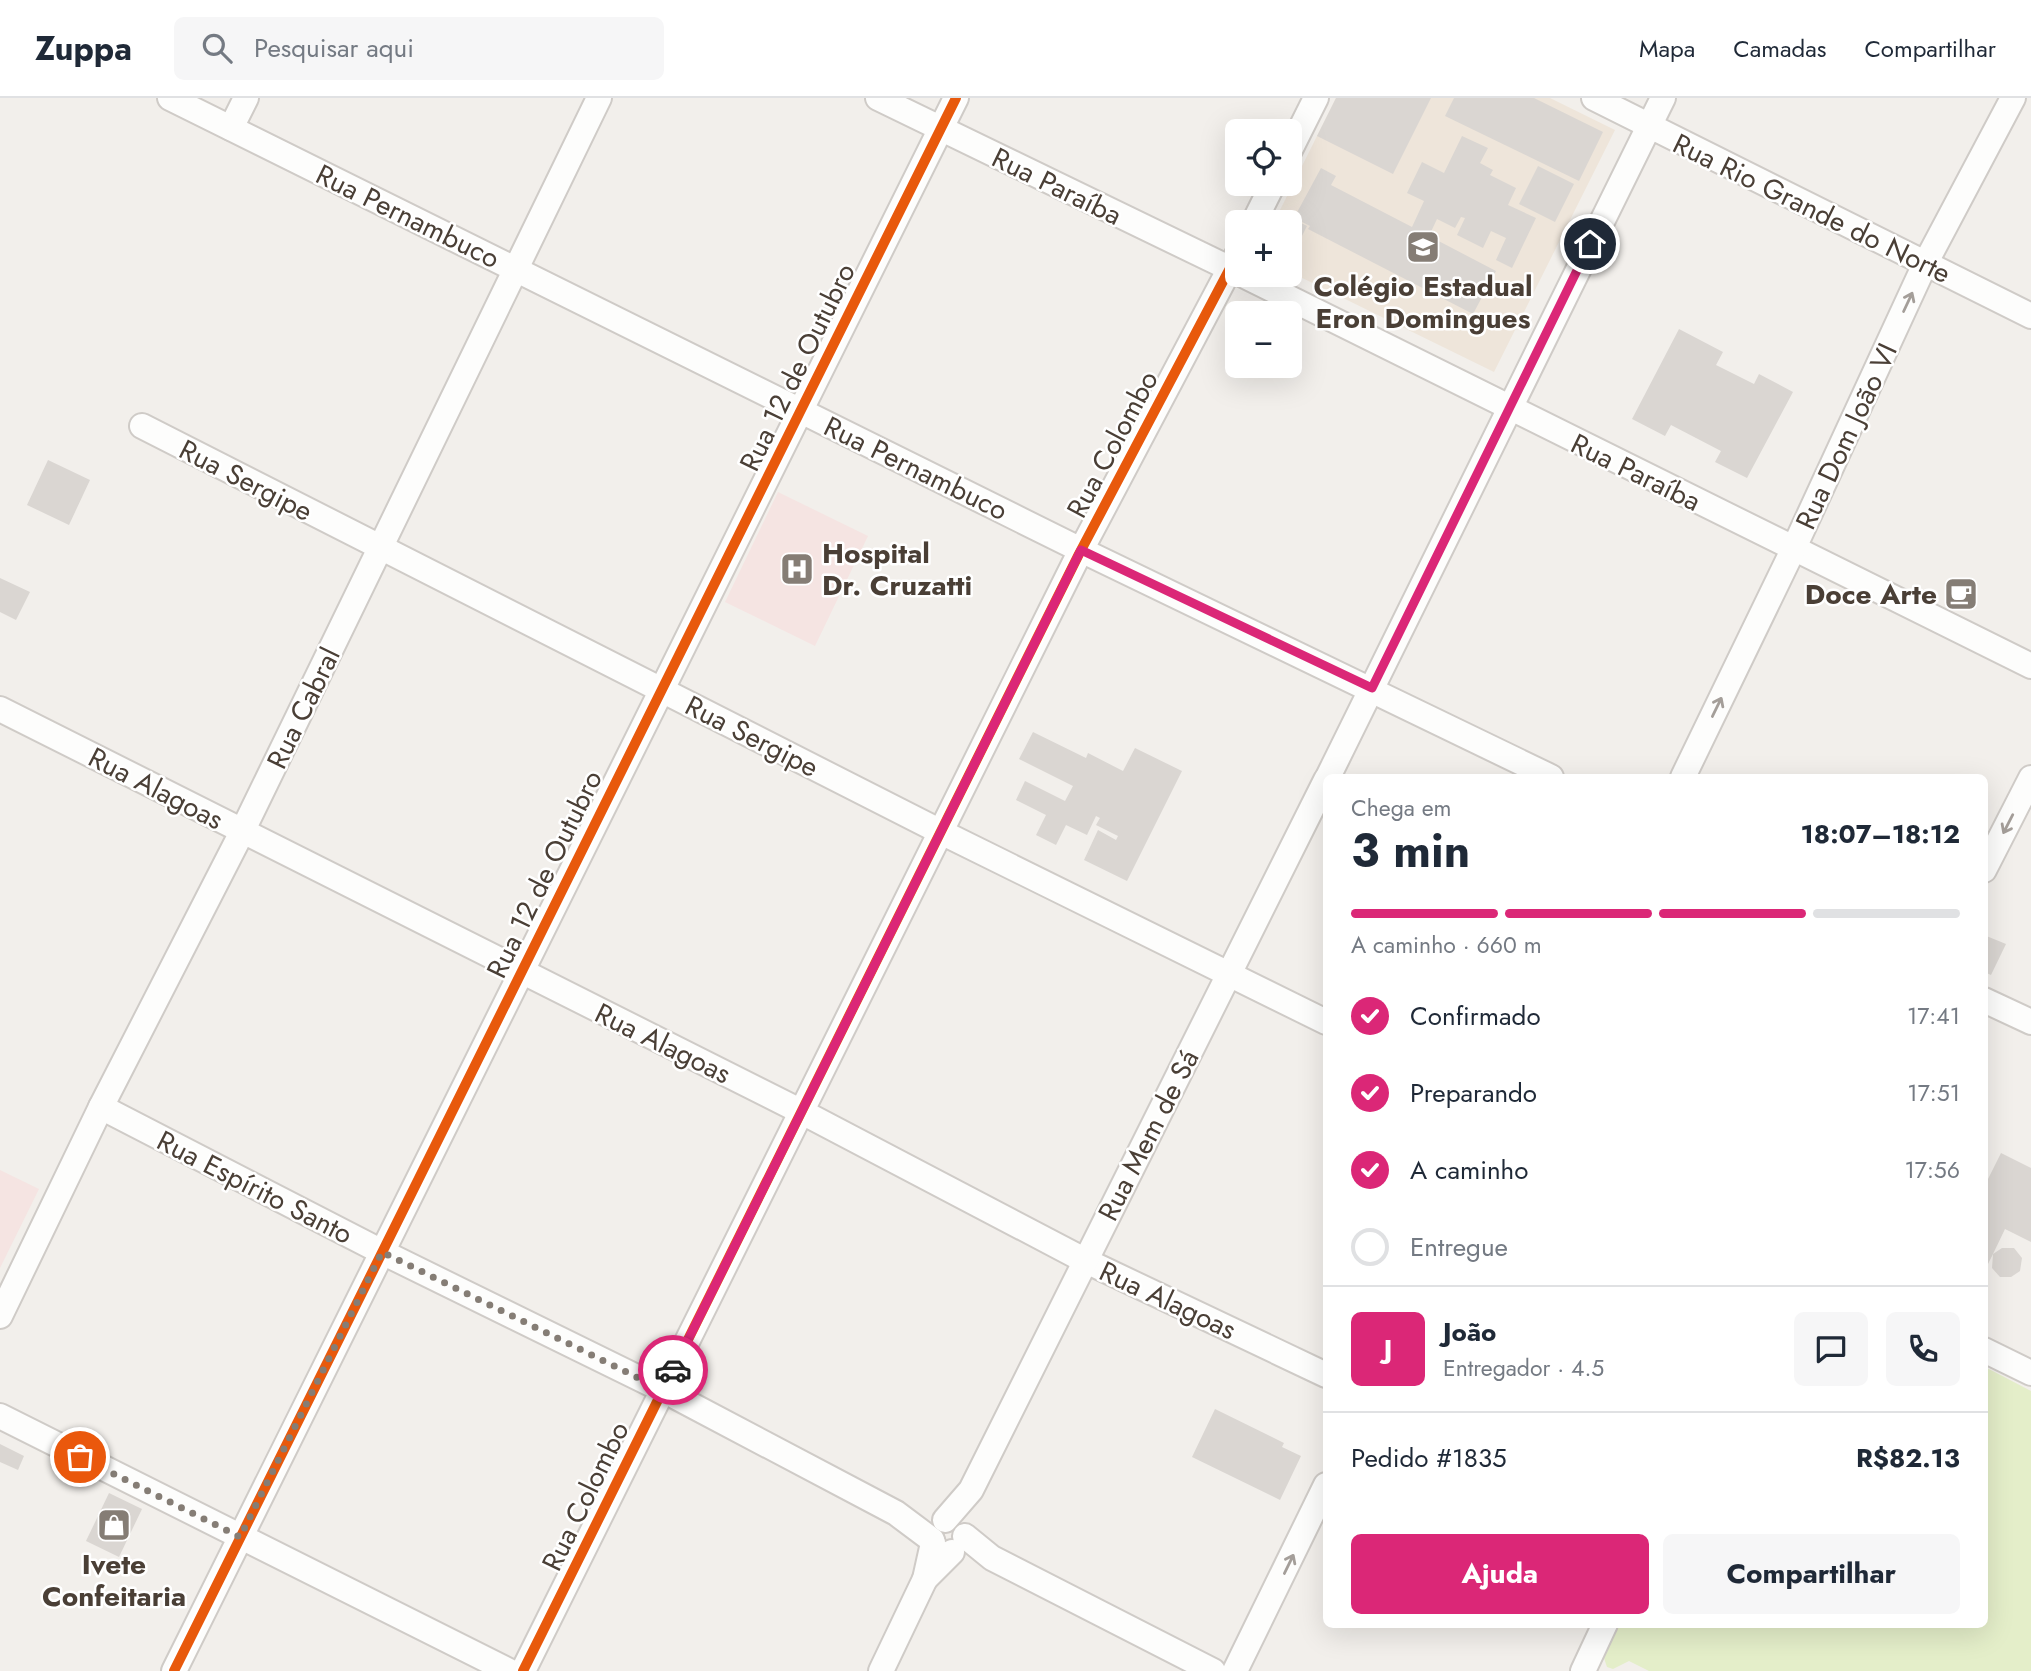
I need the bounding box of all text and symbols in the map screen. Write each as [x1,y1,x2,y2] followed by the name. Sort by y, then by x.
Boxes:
[174,17,664,80] search box
[35,25,132,72] text: Zuppa
[198,29,236,67] icon: search
[254,29,414,67] text: Pesquisar aqui
[1639,31,1695,66] text: Mapa
[1733,31,1826,66] text: Camadas
[1864,31,1996,66] text: Compartilhar
[1225,119,1302,378] map controls
[1225,119,1302,196] button: locate
[1666,123,1958,294] street label: Rua Rio Grande do Norte
[985,137,1129,236] street label: Rua Paraíba
[309,154,507,279] street label: Rua Pernambuco
[1225,210,1302,287] button: +
[1560,214,1620,274] pin
[1571,225,1609,263] icon: home
[1404,228,1442,266] school or university icon: Colégio Estadual Eron Domingues
[729,256,866,478] street label: Rua 12 de Outubro
[1313,266,1533,339] place label: Colégio Estadual Eron Domingues
[1902,292,1915,313] one-way arrow
[1225,301,1302,378] button: −
[1785,336,1908,536] street label: Rua Dom João VI
[1056,363,1168,525] street label: Rua Colombo
[817,406,1015,531] street label: Rua Pernambuco
[1564,423,1708,522] street label: Rua Paraíba
[172,429,320,532] street label: Rua Sergipe
[822,533,972,606] place label: Hospital Dr. Cruzatti
[778,550,816,588] hospital icon: Hospital Dr. Cruzatti
[1805,574,1937,615] place label: Doce Arte
[1942,575,1980,613] cafe icon: Doce Arte
[256,641,350,776] street label: Rua Cabral
[678,685,826,788] street label: Rua Sergipe
[1710,697,1724,718] one-way arrow
[81,737,230,840] street label: Rua Alagoas
[476,763,613,985] street label: Rua 12 de Outubro
[1351,791,1452,825] text: Chega em
[2000,813,2014,834] one-way arrow
[1801,815,1960,853] text: 18:07–18:12
[1351,818,1470,884] text: 3 min
[1351,928,1542,962] text: A caminho · 660 m
[588,993,738,1094] street label: Rua Alagoas
[1351,997,1389,1035] icon: check
[1410,997,1541,1035] text: Confirmado
[1907,999,1960,1033] text: 17:41
[1088,1042,1209,1228] street label: Rua Mem de Sá
[1351,1074,1389,1112] icon: check
[1410,1074,1537,1112] text: Preparando
[1907,1076,1960,1110] text: 17:51
[150,1120,360,1255] street label: Rua Espírito Santo
[1351,1151,1389,1189] icon: check
[1410,1151,1528,1189] text: A caminho
[1904,1153,1960,1187] text: 17:56
[1410,1228,1508,1266] text: Entregue
[1093,1251,1243,1350] street label: Rua Alagoas
[1794,1312,1868,1386] button: chat
[1886,1312,1960,1386] button: phone
[1443,1313,1496,1351] text: João
[1384,1330,1392,1368] text: J
[638,1335,708,1405] courier
[654,1351,692,1389] icon: car
[1443,1351,1604,1385] text: Entregador · 4.5
[532,1415,639,1578] street label: Rua Colombo
[50,1427,110,1487] pin
[61,1438,99,1476] icon: bag
[1351,1439,1507,1477] text: Pedido #1835
[1856,1439,1960,1477] text: R$82.13
[95,1506,133,1544] shop icon: Ivete Confeitaria
[1351,1534,1649,1614] button: Ajuda
[1663,1534,1960,1614] button: Compartilhar
[42,1544,186,1617] place label: Ivete Confeitaria
[1282,1554,1296,1575] one-way arrow

